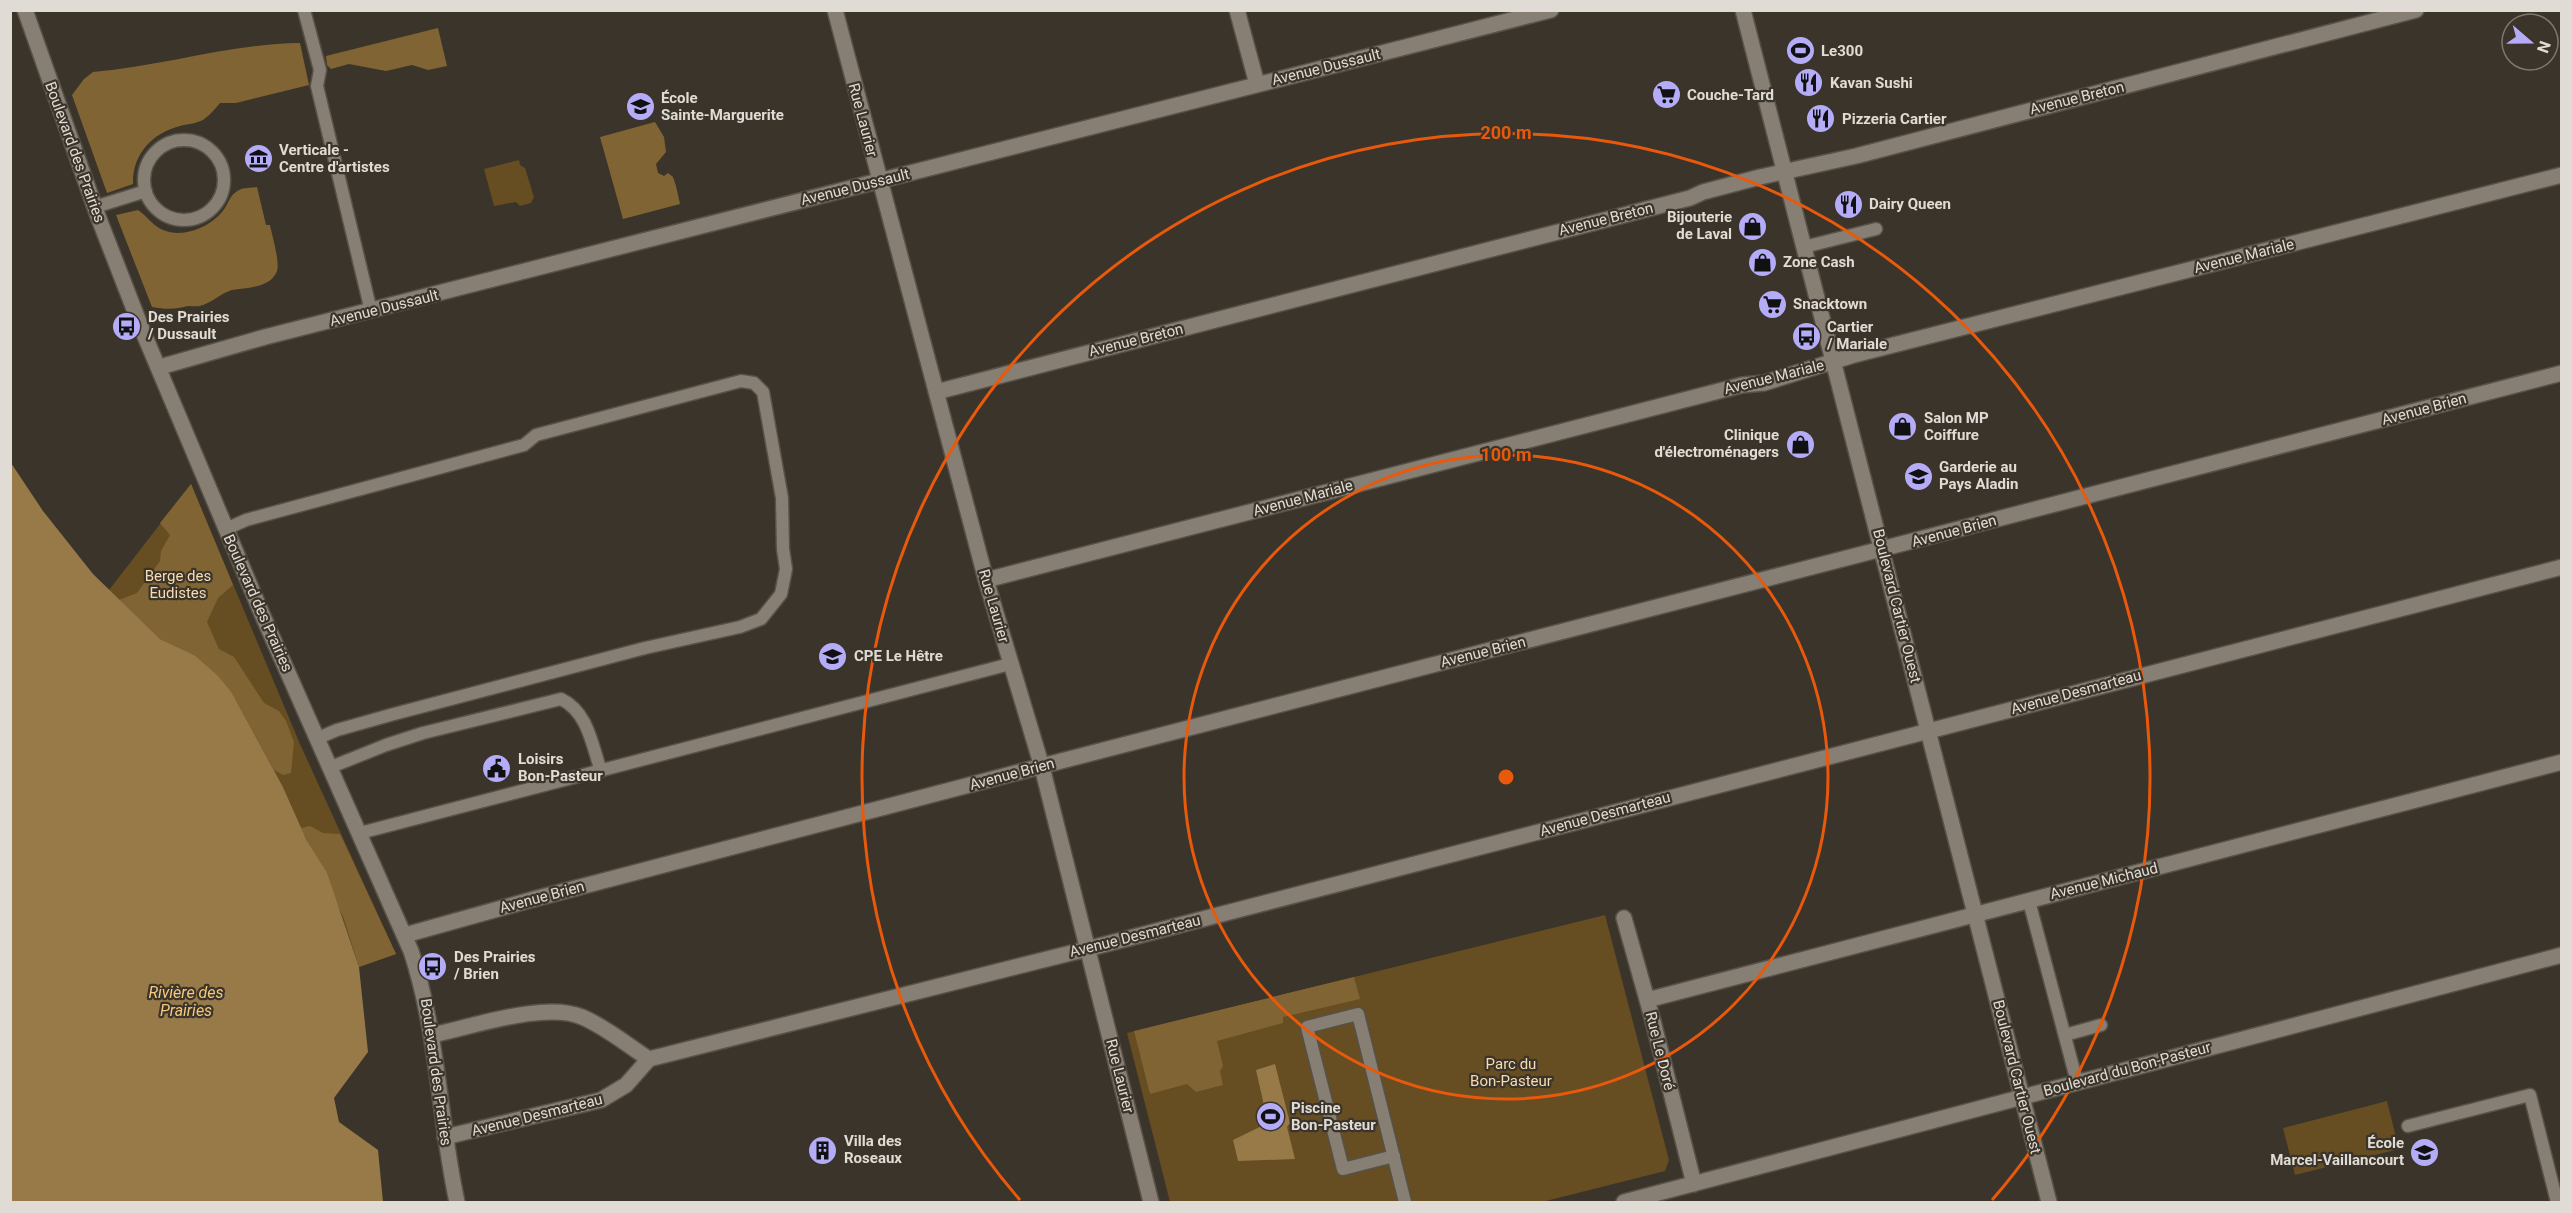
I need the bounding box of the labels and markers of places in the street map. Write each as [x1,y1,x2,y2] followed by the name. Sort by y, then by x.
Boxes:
[1784,35,1816,67] sports icon: Le300
[1821,42,1863,60] place label: Le300
[1793,67,1825,99] restaurant icon: Kavan Sushi
[1830,74,1913,92] place label: Kavan Sushi
[1650,79,1682,111] supermarket icon: Couche-Tard
[1687,86,1774,104] place label: Couche-Tard
[661,89,784,124] place label: École Sainte-Marguerite
[624,91,656,123] school or university icon: École Sainte-Marguerite
[1805,103,1837,135] restaurant icon: Pizzeria Cartier
[1842,110,1947,128] place label: Pizzeria Cartier
[279,141,390,176] place label: Verticale - Centre d'artistes
[242,143,274,175] museum icon: Verticale - Centre d'artistes
[1832,188,1864,220] restaurant icon: Dairy Queen
[1869,195,1951,213] place label: Dairy Queen
[1667,208,1732,243] place label: Bijouterie de Laval
[1737,210,1769,242] shop icon: Bijouterie de Laval
[1746,246,1778,278] shop icon: Zone Cash
[1783,253,1855,271] place label: Zone Cash
[1756,288,1788,320] supermarket icon: Snacktown
[1793,295,1867,313] place label: Snacktown
[147,308,230,343] place label: Des Prairies / Dussault
[111,310,143,342] bus stop icon: Des Prairies / Dussault
[1826,318,1887,353] place label: Cartier / Mariale
[1790,320,1822,352] bus stop icon: Cartier / Mariale
[1924,409,1989,444] place label: Salon MP Coiffure
[1887,411,1919,443] shop icon: Salon MP Coiffure
[1654,426,1779,461] place label: Clinique d'électroménagers
[1784,428,1816,460] shop icon: Clinique d'électroménagers
[1939,458,2018,493] place label: Garderie au Pays Aladin
[1902,460,1934,492] school or university icon: Garderie au Pays Aladin
[817,640,849,672] school or university icon: CPE Le Hêtre
[854,647,943,665] place label: CPE Le Hêtre
[518,750,603,785] place label: Loisirs Bon-Pasteur
[481,752,513,784] public building icon: Loisirs Bon-Pasteur
[1496,767,1516,787] centre of rings
[453,948,536,983] place label: Des Prairies / Brien
[417,950,449,982] bus stop icon: Des Prairies / Brien
[1291,1099,1376,1134] place label: Piscine Bon-Pasteur
[1254,1101,1286,1133] sports icon: Piscine Bon-Pasteur
[844,1132,902,1167] place label: Villa des Roseaux
[807,1134,839,1166] building icon: Villa des Roseaux
[2270,1134,2404,1169] place label: École Marcel-Vaillancourt
[2409,1136,2441,1168] school or university icon: École Marcel-Vaillancourt

